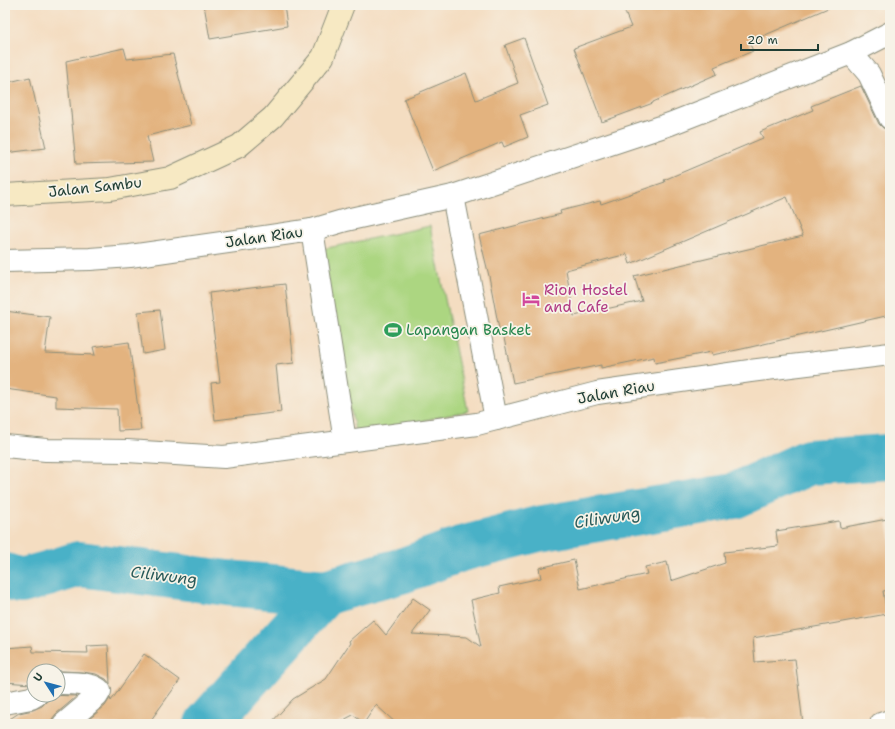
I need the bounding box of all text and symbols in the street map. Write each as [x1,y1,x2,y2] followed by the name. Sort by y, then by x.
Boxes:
[741,26,818,52] scale bar
[747,32,778,48] text: 20 m
[47,172,143,202] street label: Jalan Sambu
[224,222,304,252] street label: Jalan Riau
[544,280,628,317] place label: Rion Hostel and Cafe
[521,289,541,309] hotel icon: Rion Hostel and Cafe
[383,320,403,340] sports icon: Lapangan Basket
[406,320,531,340] place label: Lapangan Basket
[576,375,656,409] street label: Jalan Riau
[572,502,642,533] water label: Ciliwung
[129,561,198,590] water label: Ciliwung
[26,663,66,703] north arrow
[30,670,47,685] text: U

